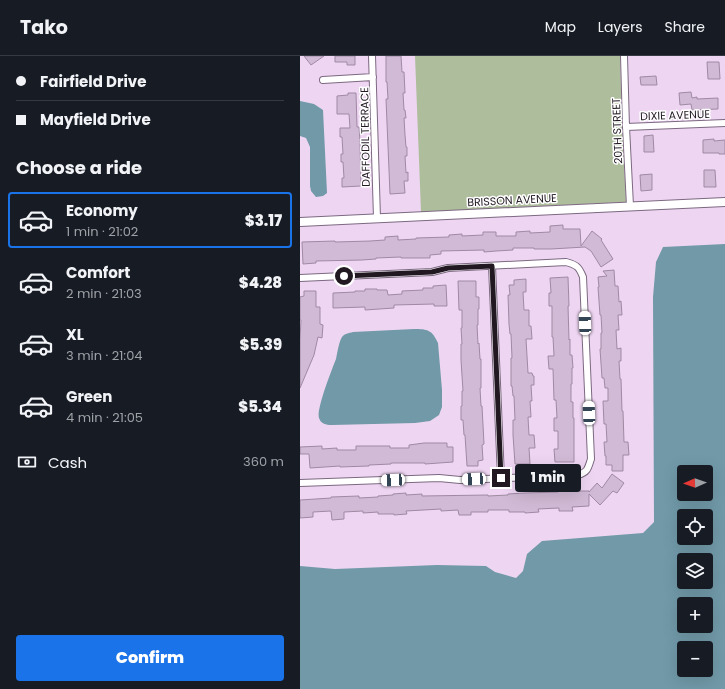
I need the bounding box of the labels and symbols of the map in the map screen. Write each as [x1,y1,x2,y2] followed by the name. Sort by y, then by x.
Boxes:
[356,87,374,187] street label: DAFFODIL TERRACE
[608,98,626,164] street label: 20TH STREET
[640,106,710,124] street label: DIXIE AVENUE
[467,190,557,210] street label: BRISSON AVENUE
[335,267,353,285] route start
[579,311,591,335] car
[583,401,595,425] car
[515,464,581,492] callout: 1 min
[677,465,713,501] north arrow
[492,469,510,487] route end
[462,472,486,486] car
[381,473,405,487] car

